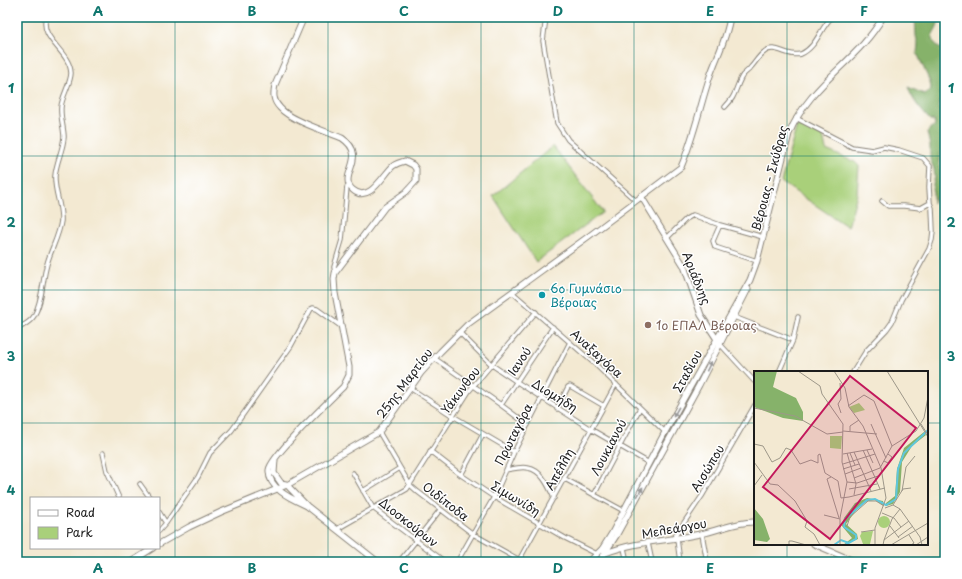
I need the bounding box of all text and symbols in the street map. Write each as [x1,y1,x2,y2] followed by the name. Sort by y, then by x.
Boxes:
[93,1,103,20] text: A
[248,1,257,20] text: B
[399,1,409,20] text: C
[553,1,563,20] text: D
[706,1,714,20] text: E
[860,1,868,20] text: F
[8,78,14,97] text: 1
[948,78,954,97] text: 1
[746,123,792,233] street label: Βέροιας - Σκύδρας
[6,212,16,231] text: 2
[946,212,956,231] text: 2
[678,249,716,307] street label: Αριάδνης
[550,279,622,311] place label: 6ο Γυμνάσιο Βέροιας
[537,290,547,300] marker: 6ο Γυμνάσιο Βέροιας
[656,316,757,334] place label: 1ο ΕΠΑΛ Βέροιας
[643,320,653,330] marker: 1ο ΕΠΑΛ Βέροιας
[567,325,627,381] street label: Αναξαγόρα
[503,343,535,379] street label: Ιανού
[372,344,436,422] street label: 25ης Μαρτίου
[7,346,16,365] text: 3
[668,346,706,396] street label: Σταδίου
[947,346,956,365] text: 3
[706,360,712,372] one-way arrow
[436,362,484,418] street label: Υάκυνθου
[754,371,928,545] inset map
[529,374,581,416] street label: Διομήδη
[490,400,536,468] street label: Πρωταγόρα
[673,406,680,418] one-way arrow
[586,415,631,479] street label: Λουκιανού
[686,441,728,495] street label: Αισώπου
[540,445,578,493] street label: Απέλλη
[488,476,544,520] street label: Σιμωνίδη
[419,477,473,525] street label: Οιδίποδα
[7,480,16,499] text: 4
[947,480,956,499] text: 4
[637,487,644,498] one-way arrow
[375,493,443,551] street label: Διοσκούρων
[30,497,160,549] legend
[66,503,95,521] text: Road
[640,513,708,543] street label: Μελεάργου
[66,523,93,541] text: Park
[93,558,103,577] text: A
[248,558,257,577] text: B
[399,558,409,577] text: C
[553,558,563,577] text: D
[706,558,714,577] text: E
[860,558,868,577] text: F

